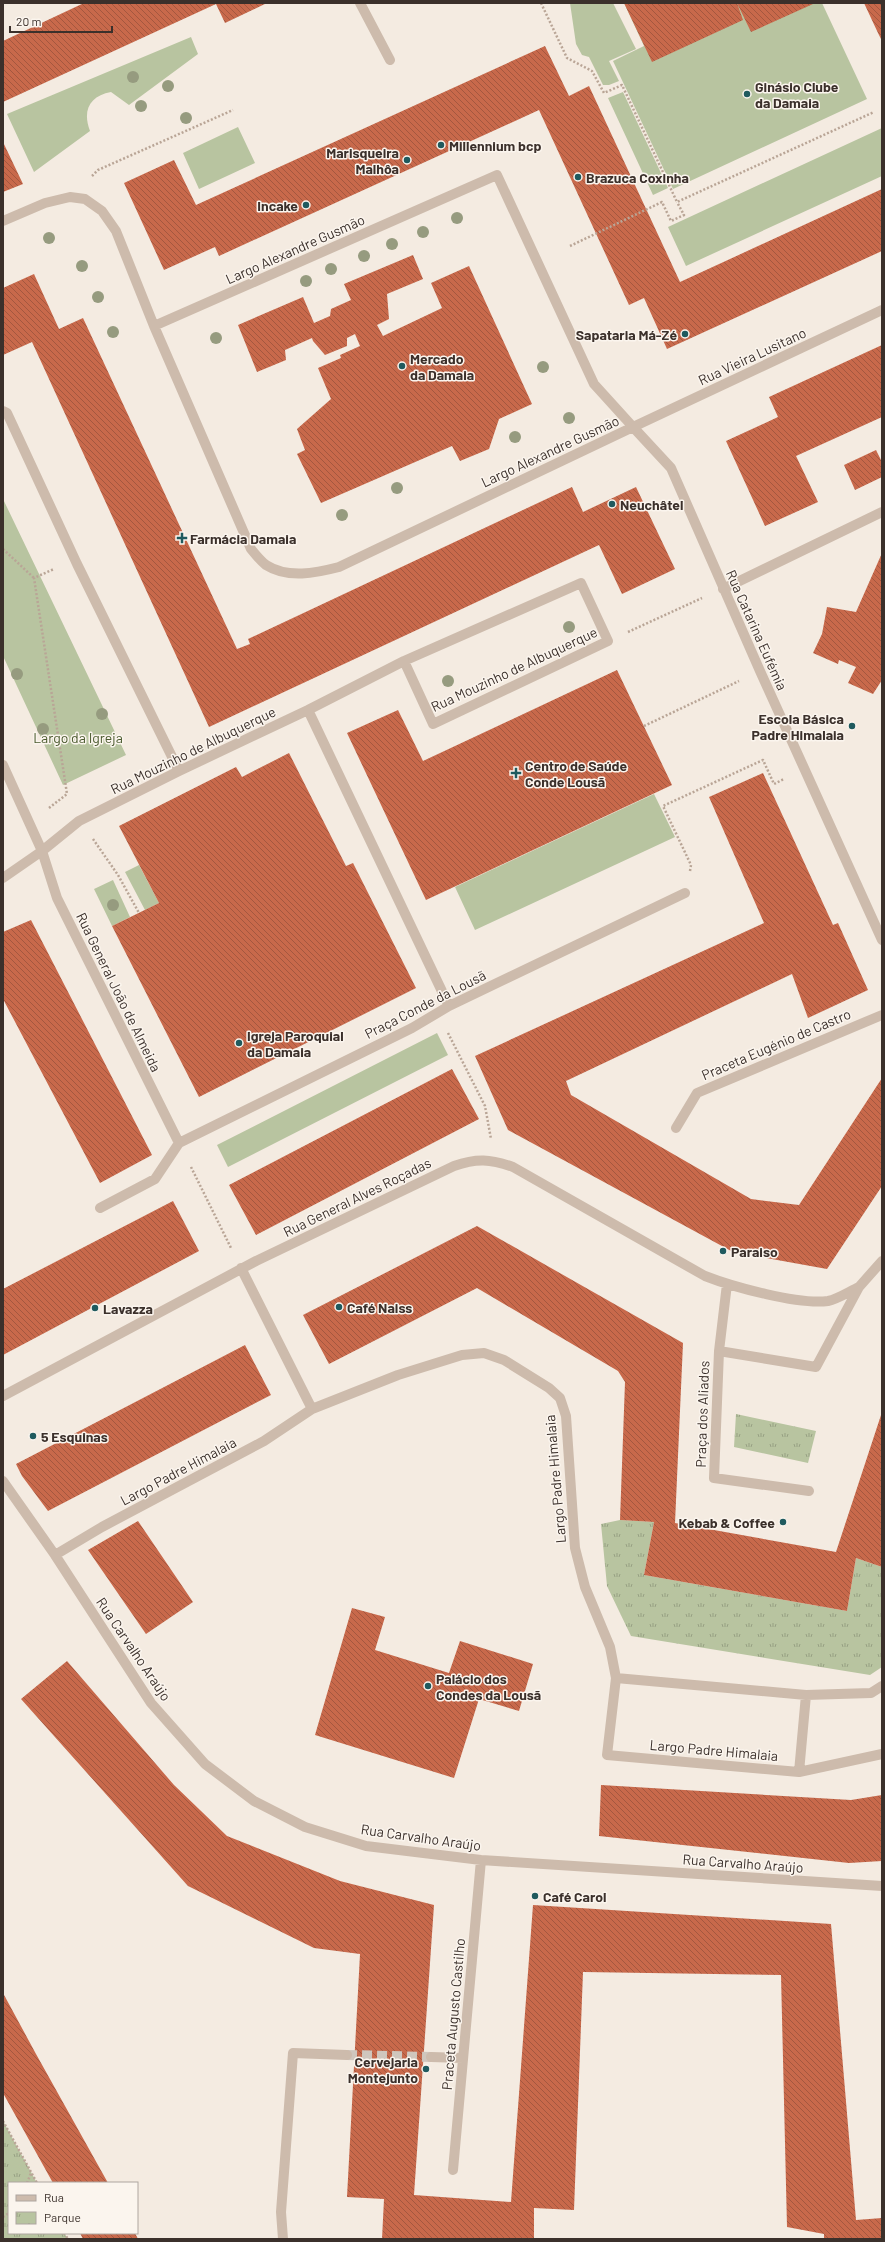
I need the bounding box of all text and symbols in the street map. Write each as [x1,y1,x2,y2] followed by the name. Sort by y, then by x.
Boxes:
[10,8,112,34] scale bar
[16,14,42,28] text: 20 m
[755,78,839,111] place label: Ginásio Clube da Damaia
[742,89,752,99] marker: Ginásio Clube da Damaia
[449,137,541,154] place label: Millennium bcp
[436,140,446,150] marker: Millennium bcp
[326,144,399,177] place label: Marisqueira Malhôa
[402,155,412,165] marker: Marisqueira Malhôa
[586,169,689,186] place label: Brazuca Coxinha
[573,172,583,182] marker: Brazuca Coxinha
[257,197,298,214] place label: Incake
[301,200,311,210] marker: Incake
[223,211,367,287] street label: Largo Alexandre Gusmão
[695,324,809,388] street label: Rua Vieira Lusitano
[576,326,677,343] place label: Sapataria Má-Zé
[680,329,690,339] marker: Sapataria Má-Zé
[410,350,474,383] place label: Mercado da Damaia
[397,361,407,371] marker: Mercado da Damaia
[478,412,622,490] street label: Largo Alexandre Gusmão
[620,496,683,513] place label: Neuchâtel
[607,499,617,509] marker: Neuchâtel
[190,530,296,547] place label: Farmácia Damaia
[177,533,187,543] marker: Farmácia Damaia
[723,567,791,693] street label: Rua Catarina Eufémia
[428,623,600,715] street label: Rua Mouzinho de Albuquerque
[108,703,278,797] street label: Rua Mouzinho de Albuquerque
[752,710,844,743] place label: Escola Básica Padre Himalaia
[847,721,857,731] marker: Escola Básica Padre Himalaia
[33,729,123,746] park label: Largo da Igreja
[525,757,627,790] place label: Centro de Saúde Conde Lousã
[510,767,522,779] marker: Centro de Saúde Conde Lousã
[73,909,165,1075] street label: Rua General João de Almeida
[362,966,488,1042] street label: Praça Conde da Lousã
[699,1005,853,1083] street label: Praceta Eugénio de Castro
[247,1027,344,1060] place label: Igreja Paroquial da Damaia
[234,1038,244,1048] marker: Igreja Paroquial da Damaia
[280,1154,434,1240] street label: Rua General Alves Roçadas
[731,1243,778,1260] place label: Paraiso
[718,1246,728,1256] marker: Paraiso
[347,1299,412,1316] place label: Café Naiss
[103,1300,153,1317] place label: Lavazza
[334,1302,344,1312] marker: Café Naiss
[90,1303,100,1313] marker: Lavazza
[692,1360,712,1468] street label: Praça dos Aliados
[541,1414,569,1544] street label: Largo Padre Himalaia
[41,1428,108,1445] place label: 5 Esquinas
[28,1431,38,1441] marker: 5 Esquinas
[117,1433,239,1509] street label: Largo Padre Himalaia
[679,1514,775,1531] place label: Kebab & Coffee
[778,1517,788,1527] marker: Kebab & Coffee
[93,1594,175,1704] street label: Rua Carvalho Araújo
[436,1670,541,1703] place label: Palácio dos Condes da Lousã
[423,1681,433,1691] marker: Palácio dos Condes da Lousã
[649,1736,779,1764] street label: Largo Padre Himalaia
[360,1820,482,1854] street label: Rua Carvalho Araújo
[682,1850,804,1876] street label: Rua Carvalho Araújo
[543,1888,606,1905] place label: Café Carol
[530,1891,540,1901] marker: Café Carol
[438,1937,468,2091] street label: Praceta Augusto Castilho
[348,2053,418,2086] place label: Cervejaria Montejunto
[421,2064,431,2074] marker: Cervejaria Montejunto
[8,2182,138,2234] legend
[44,2190,64,2204] text: Rua
[44,2210,81,2224] text: Parque

